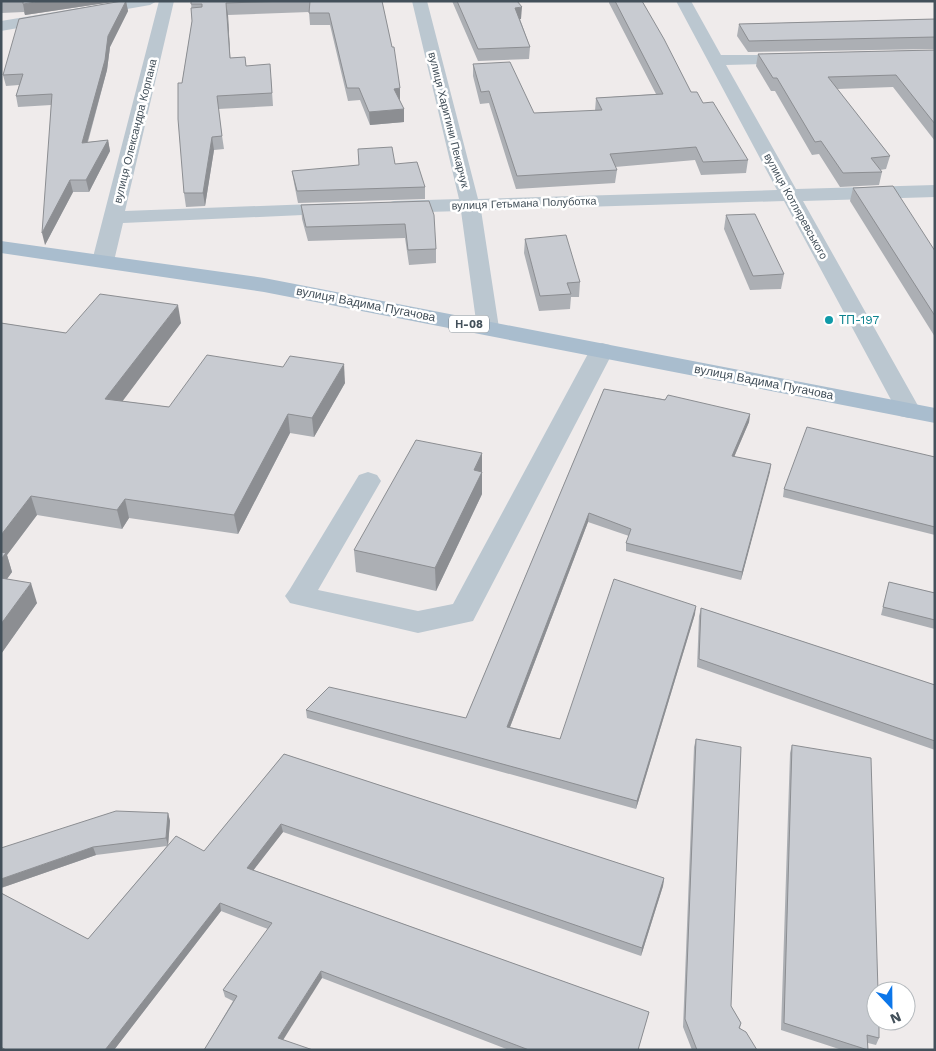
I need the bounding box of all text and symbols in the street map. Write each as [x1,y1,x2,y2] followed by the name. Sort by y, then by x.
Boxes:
[425,51,472,190] street label: вулиця Харитини Пекарчук
[111,57,160,205] street label: вулиця Олександра Корпана
[761,151,830,261] street label: вулиця Котляревського
[451,194,598,213] street label: вулиця Гетьмана Полуботка
[295,284,437,324] street label: вулиця Вадима Пугачова
[839,313,879,327] place label: ТП-197
[823,314,835,326] marker: ТП-197
[449,316,489,332] road number: Н-08
[693,362,835,402] street label: вулиця Вадима Пугачова
[866,981,916,1031] north arrow
[888,1009,904,1027] text: N

